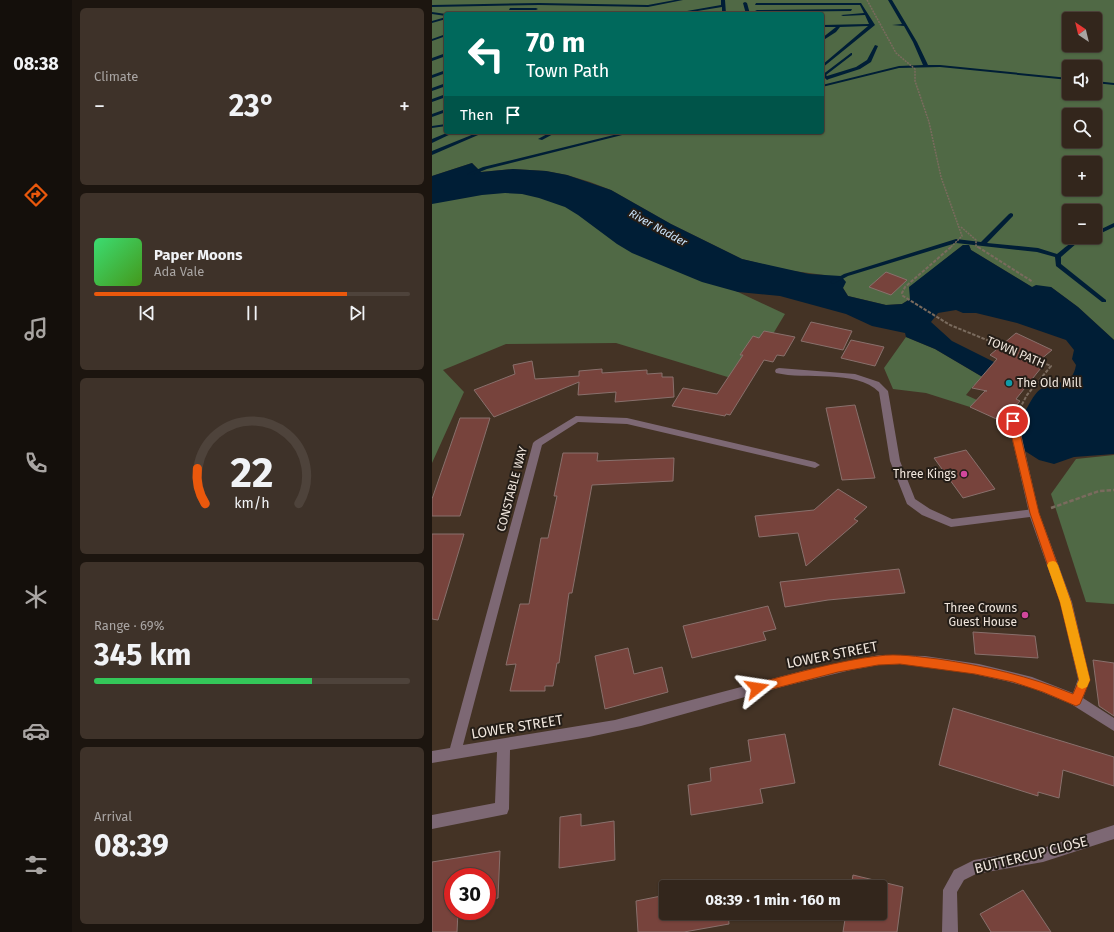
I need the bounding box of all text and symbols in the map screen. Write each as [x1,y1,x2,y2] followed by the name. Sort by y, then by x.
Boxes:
[1062,12,1102,52] north arrow
[1062,12,1102,244] map controls
[526,26,585,59] text: 70 m
[460,28,512,80] icon: left
[13,53,59,75] text: 08:38
[526,60,609,82] text: Town Path
[1062,60,1102,100] button: sound
[94,69,138,84] text: Climate
[229,88,275,124] text: 23°
[94,93,105,120] text: −
[399,93,410,120] text: +
[502,104,524,126] icon: arrive
[460,106,494,124] text: Then
[1062,108,1102,148] button: search
[1062,156,1102,196] button: +
[22,181,50,209] icon: directions
[1062,204,1102,244] button: −
[627,207,690,250] water label: River Nadder
[154,246,242,264] text: Paper Moons
[154,264,204,279] text: Ada Vale
[136,302,158,324] icon: previous
[241,302,263,324] icon: pause
[346,302,368,324] icon: next
[22,315,50,343] icon: music
[985,333,1047,371] street label: TOWN PATH
[1017,376,1082,390] place label: The Old Mill
[1004,378,1014,388] marker: The Old Mill
[996,404,1030,438] pin
[1002,410,1024,432] icon: arrive
[494,445,530,533] street label: CONSTABLE WAY
[230,448,274,498] text: 22
[22,449,50,477] icon: phone
[893,467,956,481] place label: Three Kings
[959,469,969,479] marker: Three Kings
[234,495,270,512] text: km/h
[22,583,50,611] icon: climate
[944,601,1017,629] place label: Three Crowns Guest House
[1020,610,1030,620] marker: Three Crowns Guest House
[94,618,164,633] text: Range · 69%
[94,637,191,673] text: 345 km
[785,638,880,672] street label: LOWER STREET
[736,667,778,709] position arrow
[470,711,565,743] street label: LOWER STREET
[22,717,50,745] icon: car
[94,809,132,824] text: Arrival
[94,828,169,864] text: 08:39
[973,833,1089,877] street label: BUTTERCUP CLOSE
[22,851,50,879] icon: filters
[444,868,496,920] speed limit sign: 30
[705,891,841,909] text: 08:39 · 1 min · 160 m

